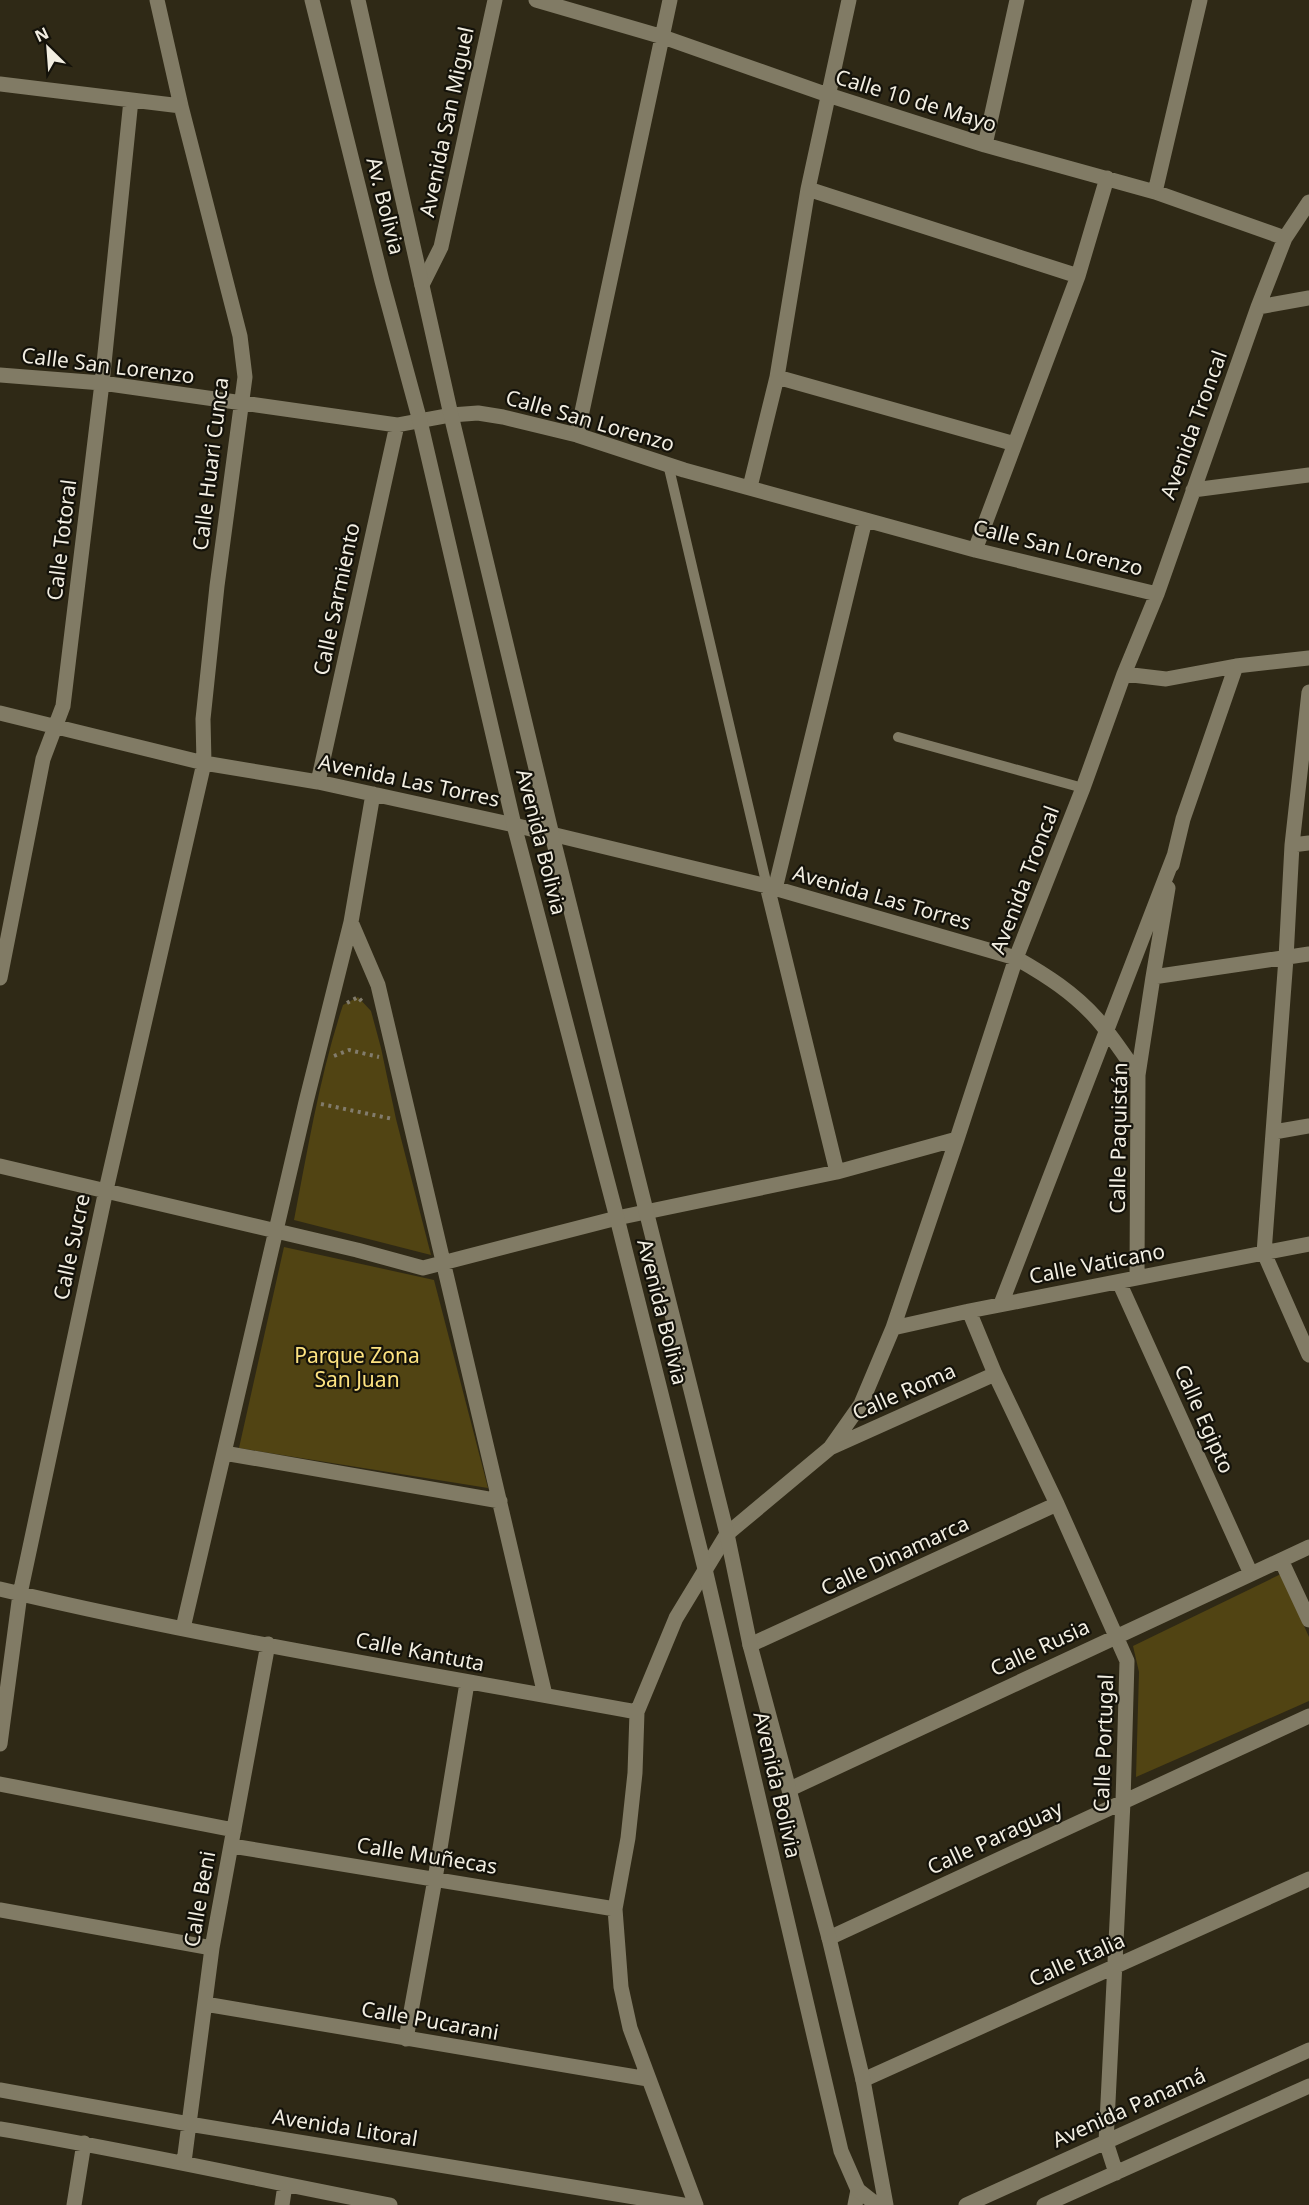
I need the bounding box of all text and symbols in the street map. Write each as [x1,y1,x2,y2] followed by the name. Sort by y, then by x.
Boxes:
[18,18,78,78] north arrow
[31,22,52,47] text: N
[412,24,480,220] street label: Avenida San Miguel
[832,62,1000,138] street label: Calle 10 de Mayo
[360,154,412,257] street label: Av. Bolivia
[20,340,196,390] street label: Calle San Lorenzo
[1153,346,1233,503] street label: Avenida Troncal
[185,376,235,552] street label: Calle Huari Cunca
[503,383,678,458] street label: Calle San Lorenzo
[40,478,82,602] street label: Calle Totoral
[970,512,1146,582] street label: Calle San Lorenzo
[306,520,366,678] street label: Calle Sarmiento
[316,747,502,813] street label: Avenida Las Torres
[510,766,574,918] street label: Avenida Bolivia
[983,802,1065,958] street label: Avenida Troncal
[790,858,975,936] street label: Avenida Las Torres
[1103,1062,1133,1214] street label: Calle Paquistán
[46,1191,96,1302] street label: Calle Sucre
[631,1236,695,1388] street label: Avenida Bolivia
[1027,1236,1167,1290] street label: Calle Vaticano
[294,1341,420,1393] park label: Parque Zona San Juan
[847,1356,960,1426] street label: Calle Roma
[1168,1360,1241,1477] street label: Calle Egipto
[816,1509,973,1602] street label: Calle Dinamarca
[985,1612,1094,1682] street label: Calle Rusia
[353,1625,487,1677] street label: Calle Kantuta
[1087,1674,1119,1812] street label: Calle Portugal
[748,1709,808,1861] street label: Avenida Bolivia
[922,1793,1067,1881] street label: Calle Paraguay
[355,1830,499,1880] street label: Calle Muñecas
[177,1849,221,1949] street label: Calle Beni
[1024,1925,1129,1993] street label: Calle Italia
[359,1994,501,2046] street label: Calle Pucarani
[1047,2061,1210,2153] street label: Avenida Panamá
[271,2102,420,2152] street label: Avenida Litoral

